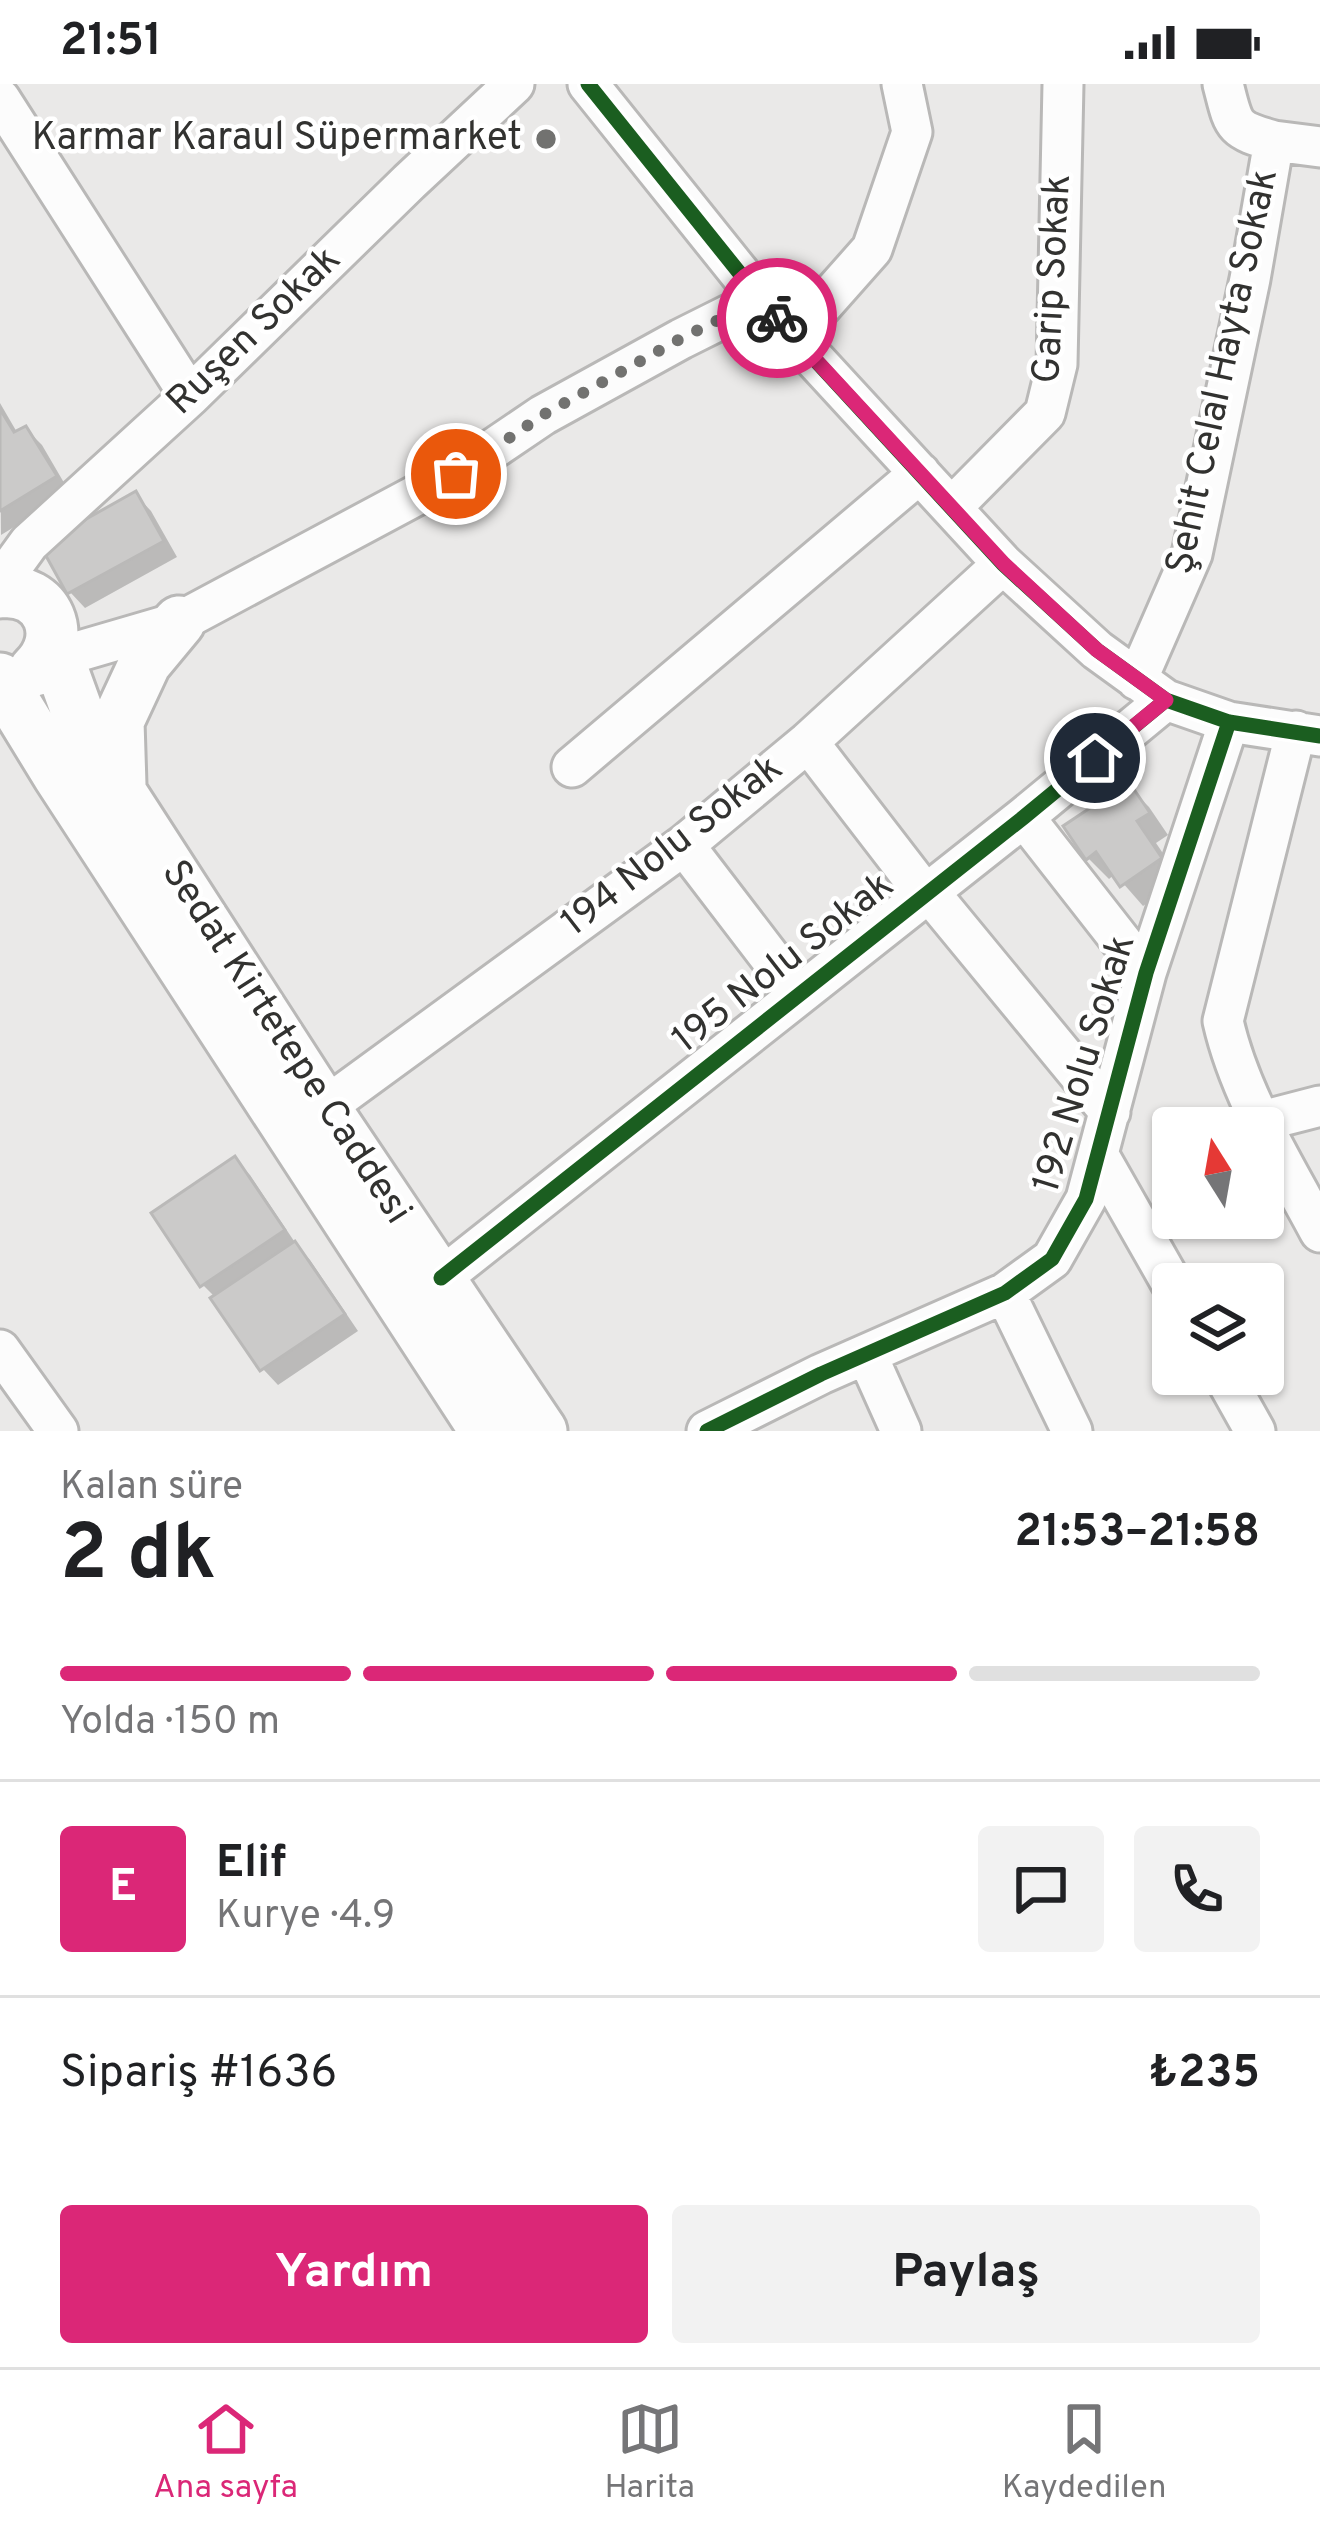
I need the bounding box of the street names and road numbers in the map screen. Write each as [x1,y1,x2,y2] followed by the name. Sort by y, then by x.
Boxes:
[1157,165,1291,579] street label: Şehit Celal Hayta Sokak
[1024,173,1084,385] street label: Garip Sokak
[158,237,352,427] street label: Ruşen Sokak
[553,745,793,949] street label: 194 Nolu Sokak
[149,852,421,1234] street label: Sedat Kirtetepe Caddesi
[664,862,904,1066] street label: 195 Nolu Sokak
[1024,929,1148,1199] street label: 192 Nolu Sokak

